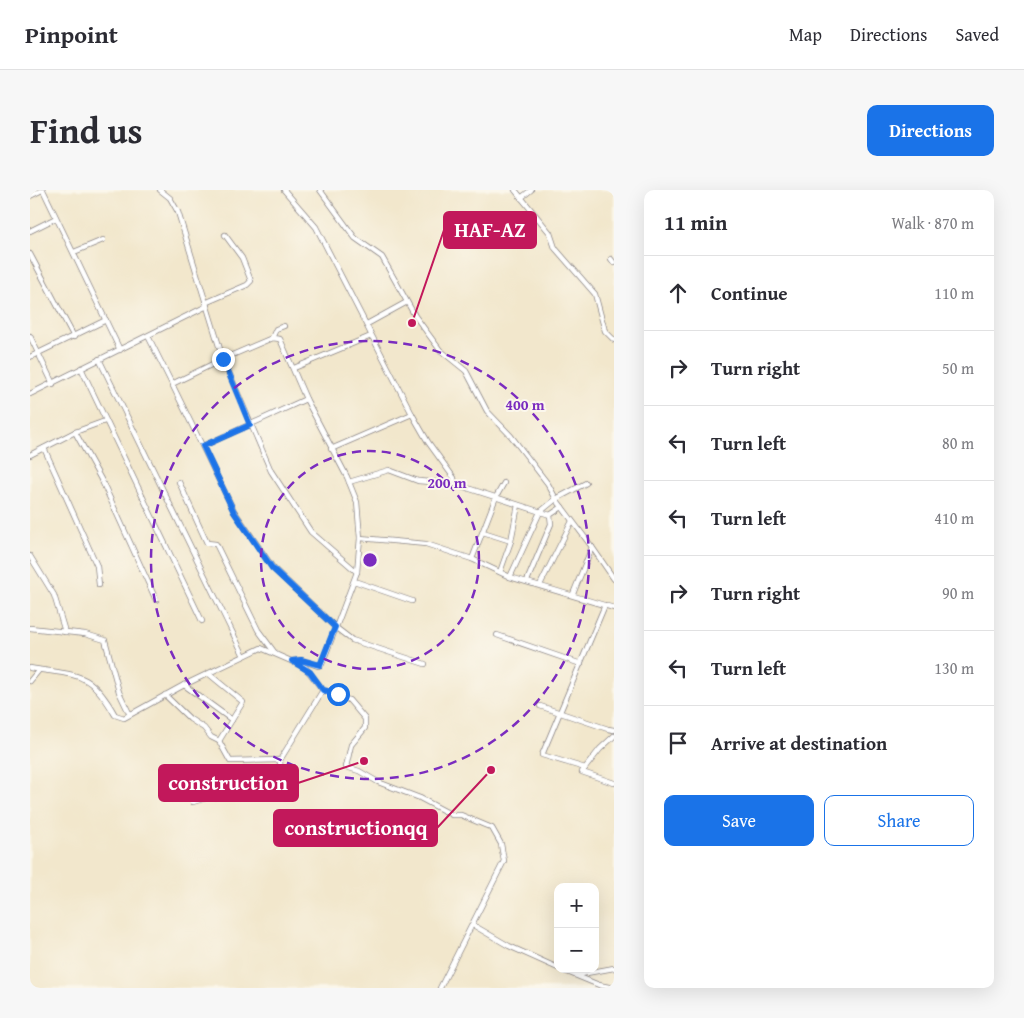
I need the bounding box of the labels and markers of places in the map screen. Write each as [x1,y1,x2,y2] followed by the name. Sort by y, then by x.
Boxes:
[444,212,536,248] callout: HAF-AZ
[361,551,379,569] centre of rings
[159,765,298,801] callout: construction
[274,810,437,846] callout: constructionqq

